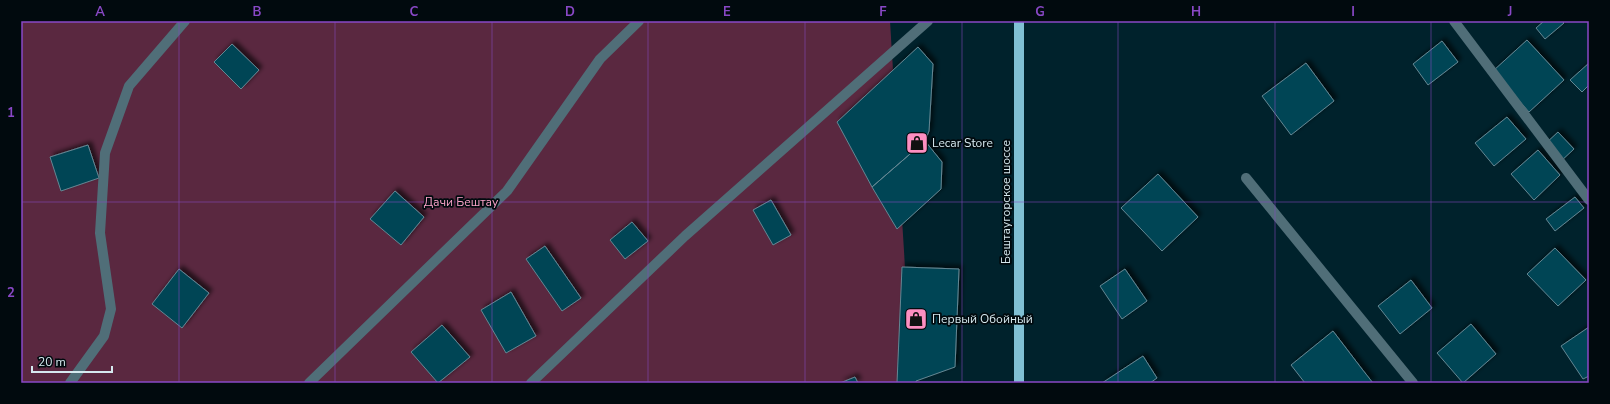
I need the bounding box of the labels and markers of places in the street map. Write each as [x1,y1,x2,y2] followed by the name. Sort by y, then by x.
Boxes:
[904,130,930,156] shop icon: Lecar Store
[932,135,993,151] place label: Lecar Store
[903,306,929,332] shop icon: Первый Обойный
[932,311,1033,327] place label: Первый Обойный

